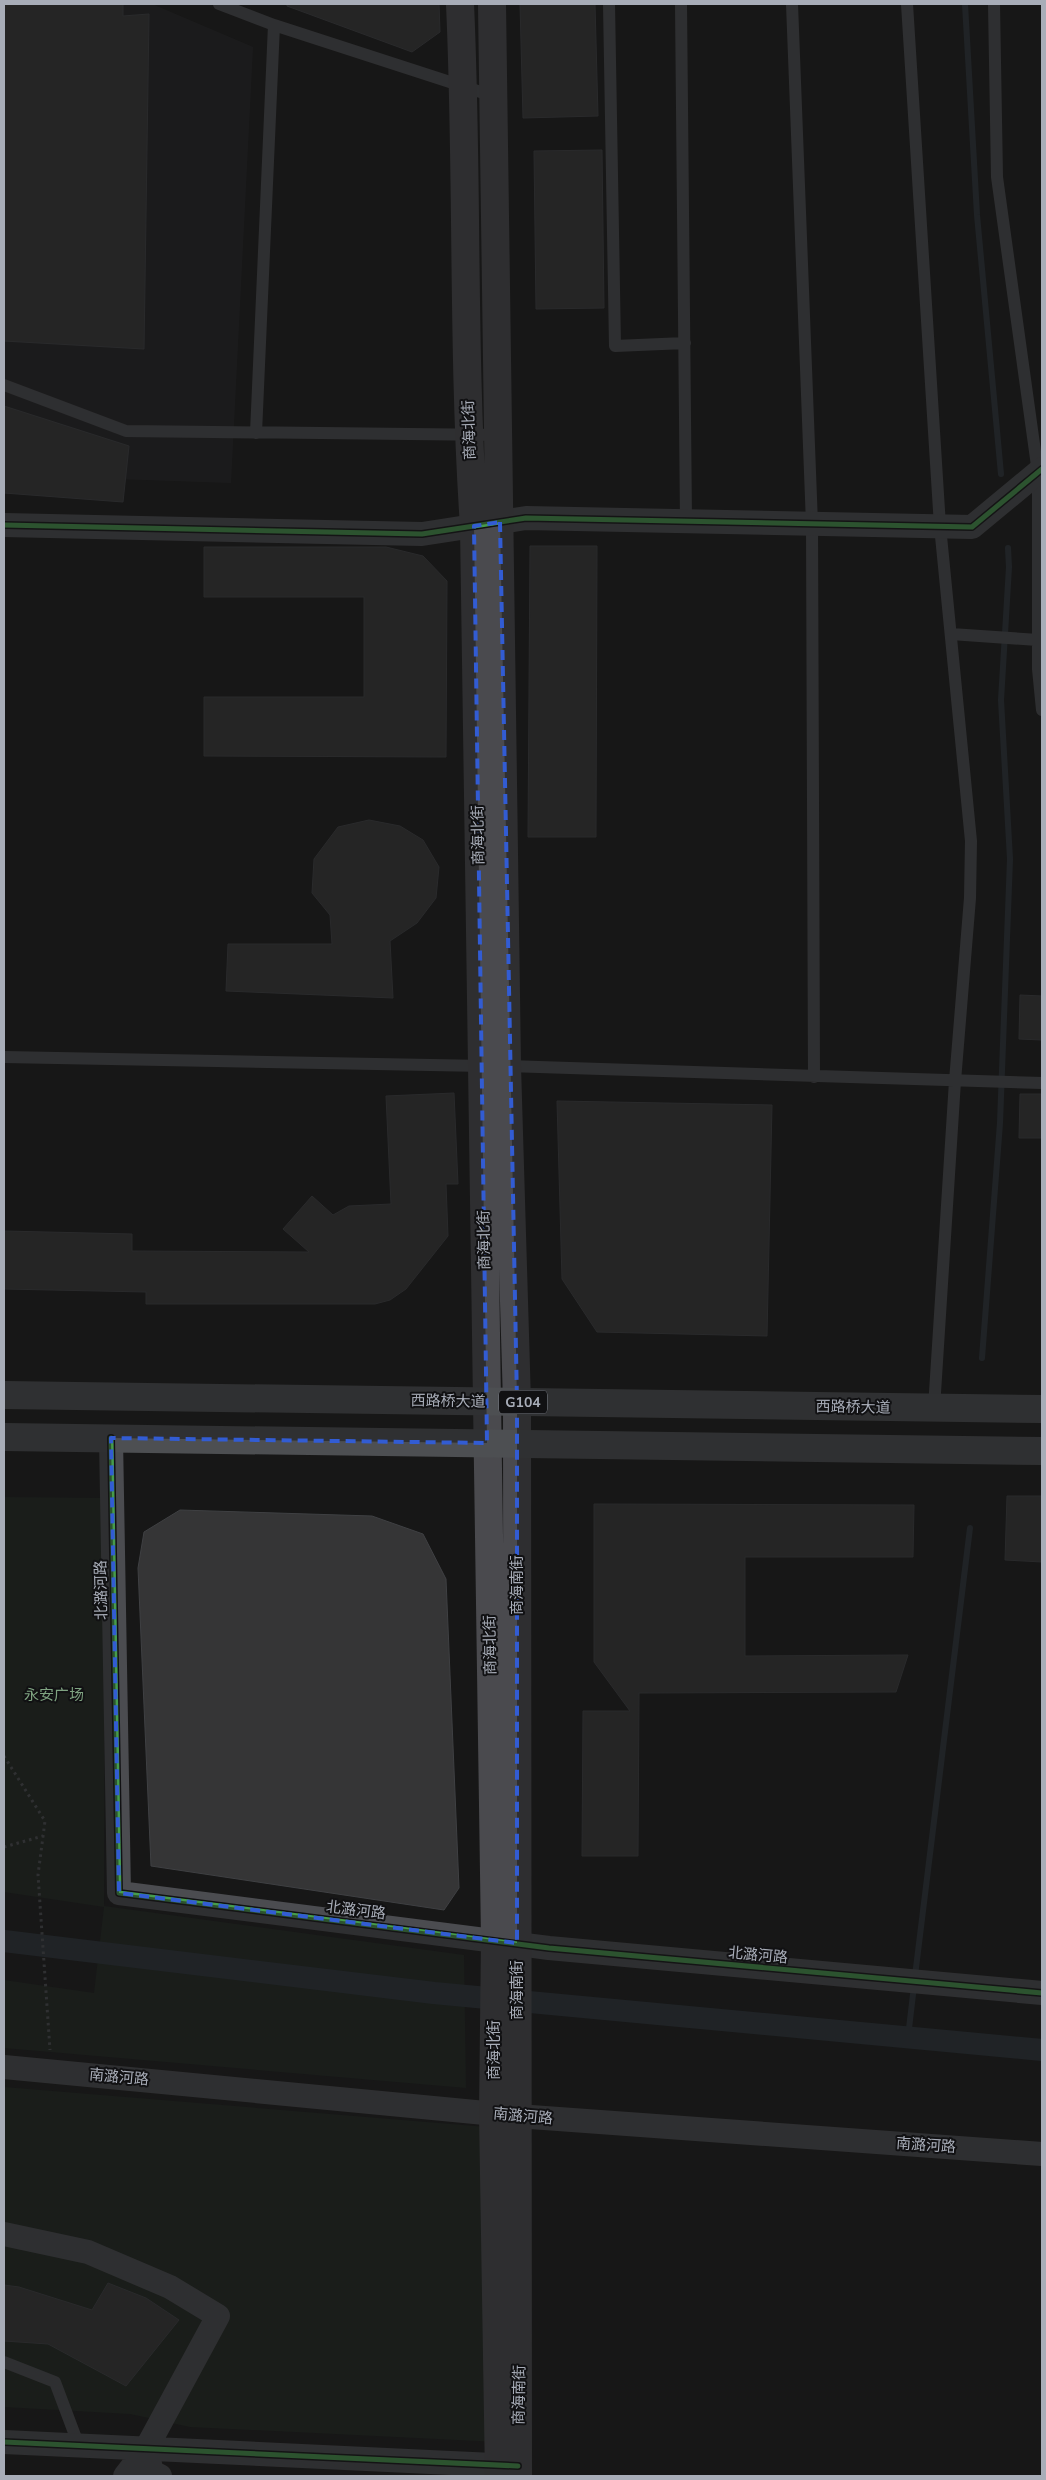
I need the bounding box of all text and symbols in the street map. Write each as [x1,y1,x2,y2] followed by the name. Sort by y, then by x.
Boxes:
[458,400,480,460] street label: 商海北街
[467,805,489,865] street label: 商海北街
[473,1210,495,1270] street label: 商海北街
[410,1390,486,1412] street label: 西路桥大道
[499,1390,547,1414] road number: G104
[815,1396,891,1418] street label: 西路桥大道
[507,1555,527,1615] street label: 商海南街
[90,1560,112,1620] street label: 北潞河路
[479,1615,501,1675] street label: 商海北街
[24,1685,84,1705] park label: 永安广场
[325,1896,387,1924] street label: 北潞河路
[727,1942,789,1968] street label: 北潞河路
[507,1960,527,2020] street label: 商海南街
[484,2020,504,2080] street label: 商海北街
[88,2064,150,2090] street label: 南潞河路
[492,2103,554,2129] street label: 南潞河路
[895,2133,957,2157] street label: 南潞河路
[508,2365,530,2425] street label: 商海南街

